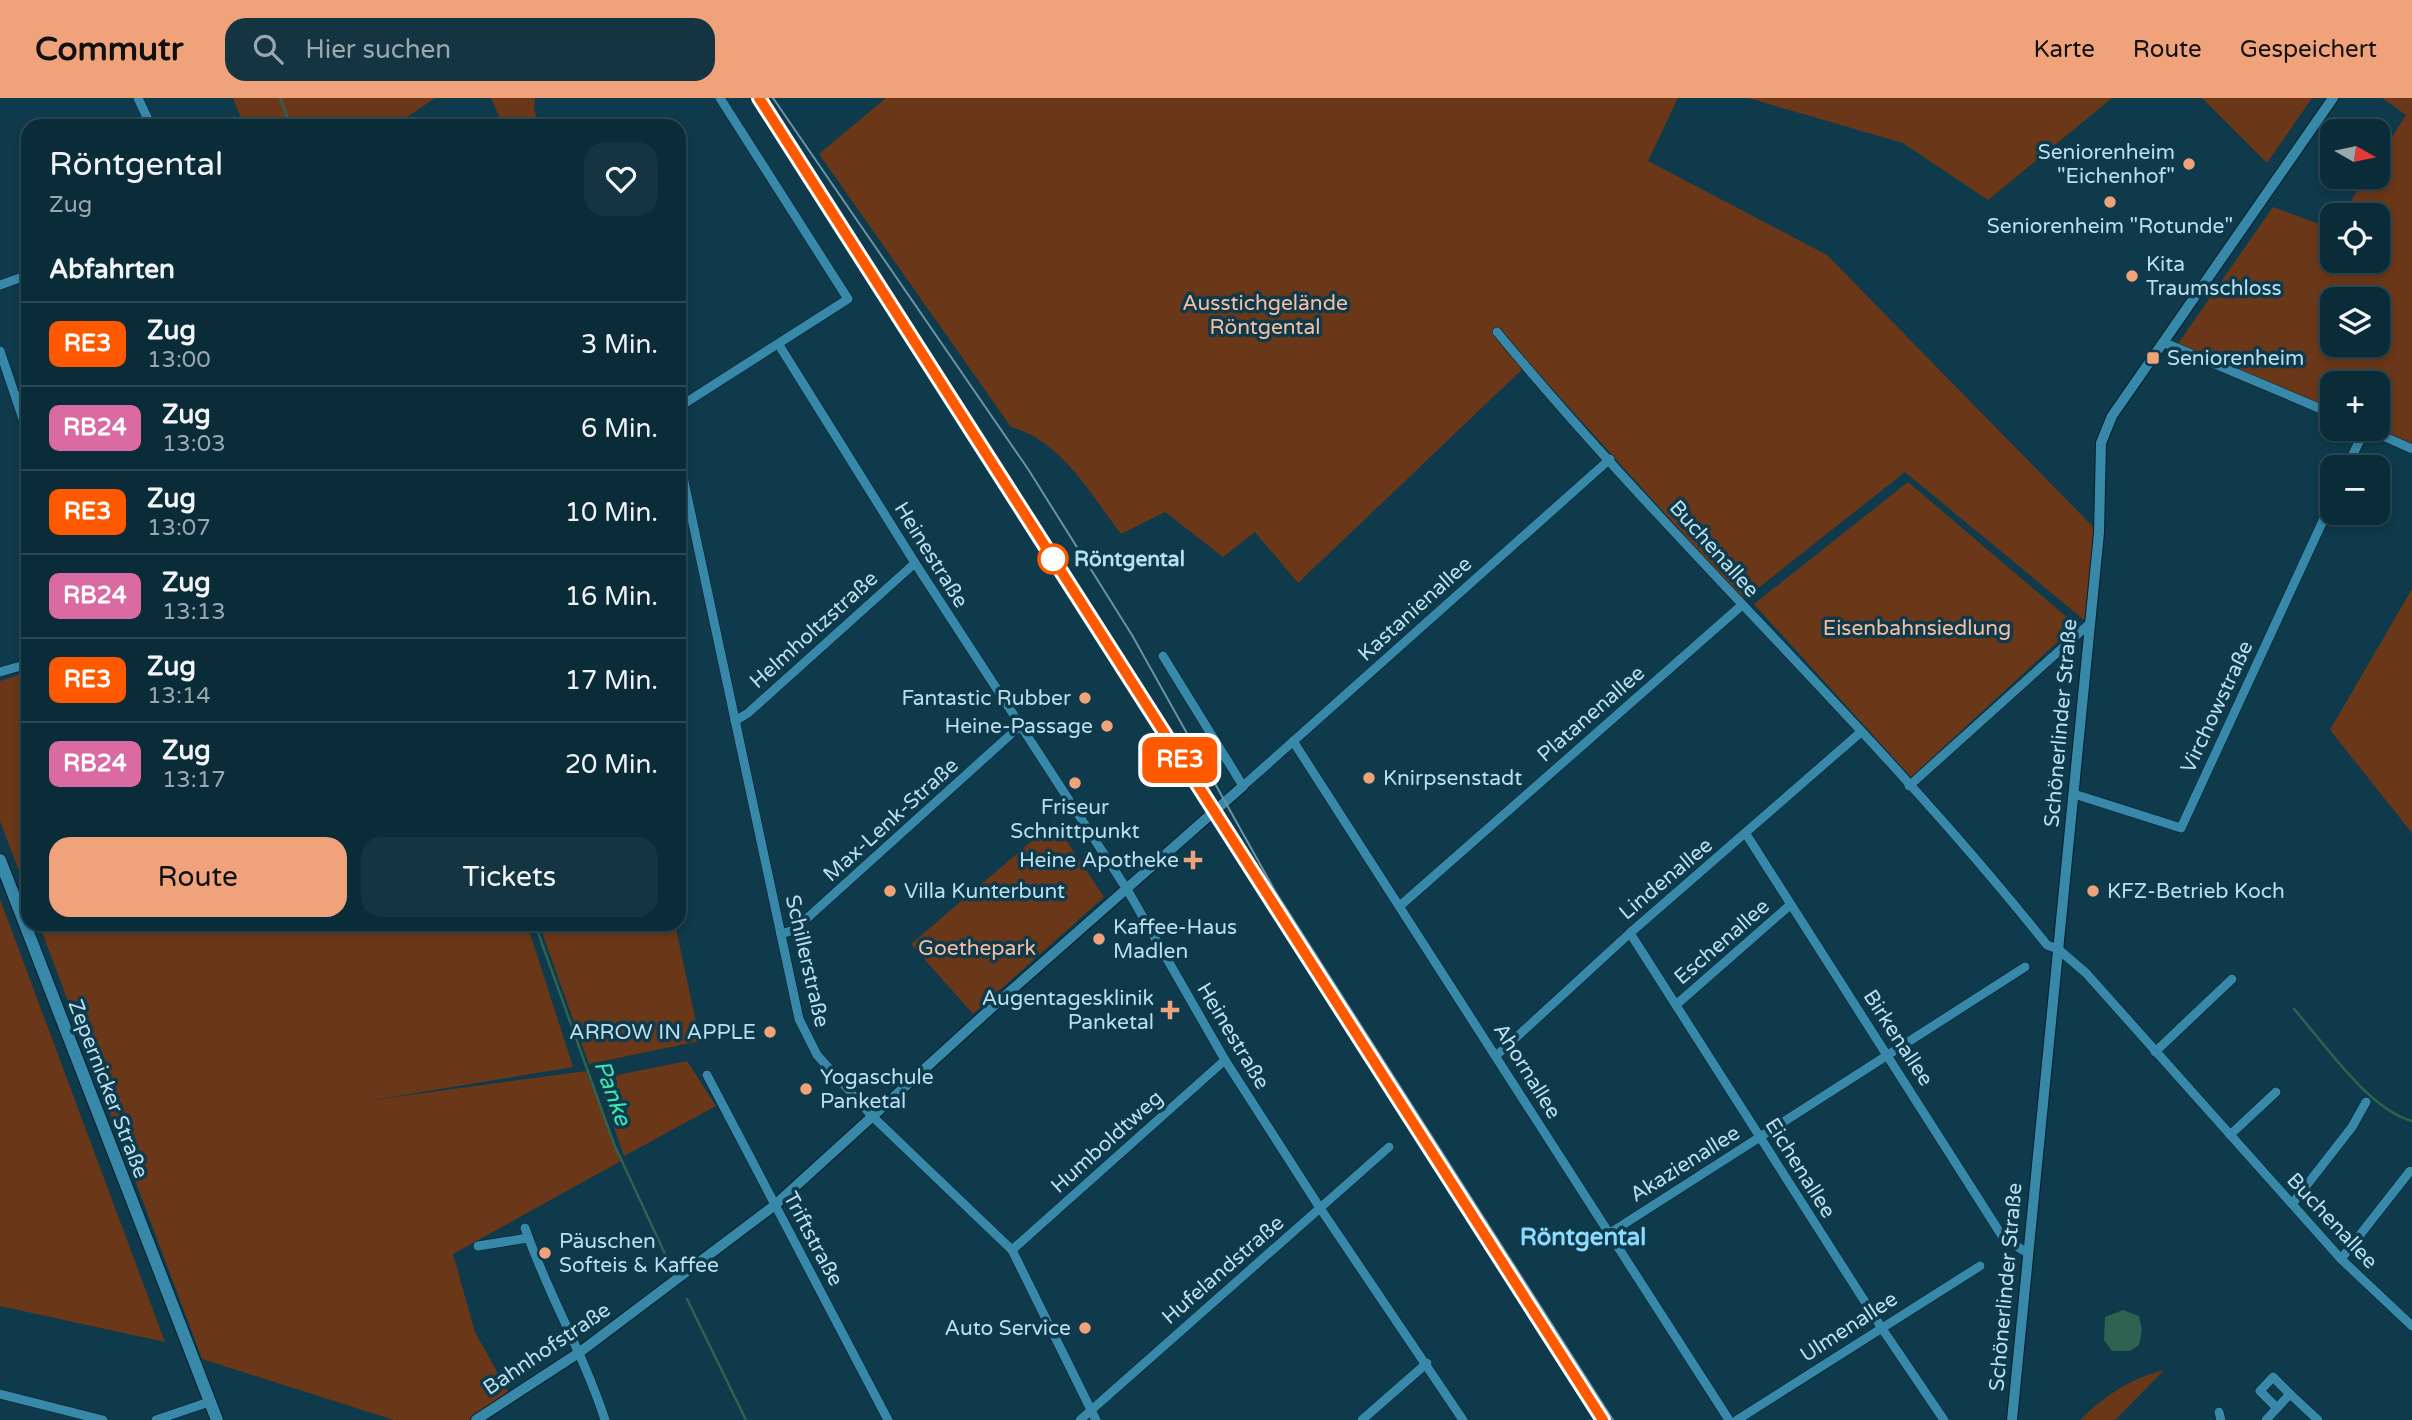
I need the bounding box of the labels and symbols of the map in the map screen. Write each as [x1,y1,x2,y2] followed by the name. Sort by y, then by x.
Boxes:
[2320,119,2390,189] north arrow
[2038,140,2175,189] place label: Seniorenheim "Eichenhof"
[2181,156,2197,172] marker: Seniorenheim "Eichenhof"
[2102,194,2118,210] marker: Seniorenheim "Rotunde"
[1987,214,2233,239] place label: Seniorenheim "Rotunde"
[2146,252,2282,301] place label: Kita Traumschloss
[2124,268,2140,284] marker: Kita Traumschloss
[1182,291,1348,340] park label: Ausstichgelände Röntgental
[2167,346,2304,371] place label: Seniorenheim
[2145,350,2161,366] marker: Seniorenheim
[1664,495,1764,603] street label: Buchenallee
[889,498,973,613] street label: Heinestraße
[1038,544,1068,574] marker: Röntgental
[1074,547,1185,572] place label: Röntgental
[1353,551,1477,667] street label: Kastanienallee
[745,566,883,694] street label: Helmholtzstraße
[1823,616,2011,641] park label: Eisenbahnsiedlung
[2039,618,2083,828] street label: Schönerlinder Straße
[2175,637,2259,777] street label: Virchowstraße
[1532,661,1650,767] street label: Platanenallee
[902,686,1071,711] place label: Fantastic Rubber
[1077,690,1093,706] marker: Fantastic Rubber
[945,714,1093,739] place label: Heine-Passage
[1099,718,1115,734] marker: Heine-Passage
[1140,737,1220,783] line badge: RE3
[818,753,964,887] street label: Max-Lenk-Straße
[1383,766,1522,791] place label: Knirpsenstadt
[1361,770,1377,786] marker: Knirpsenstadt
[1067,775,1083,791] marker: Friseur Schnittpunkt
[1010,795,1140,844] place label: Friseur Schnittpunkt
[1614,833,1718,925] street label: Lindenallee
[1019,848,1179,873] place label: Heine Apotheke
[1185,852,1201,868] marker: Heine Apotheke
[904,879,1065,904] place label: Villa Kunterbunt
[2107,879,2285,904] place label: KFZ-Betrieb Koch
[882,883,898,899] marker: Villa Kunterbunt
[2085,883,2101,899] marker: KFZ-Betrieb Koch
[780,892,834,1030] street label: Schillerstraße
[1669,894,1775,990] street label: Eschenallee
[1113,915,1237,964] place label: Kaffee-Haus Madlen
[1091,931,1107,947] marker: Kaffee-Haus Madlen
[918,936,1036,961] park label: Goethepark
[1191,978,1275,1094] street label: Heinestraße
[1858,985,1938,1091] street label: Birkenallee
[982,986,1154,1035] place label: Augentagesklinik Panketal
[62,996,154,1182] street label: Zepernicker Straße
[1160,1000,1180,1020] marker: Augentagesklinik Panketal
[1488,1019,1566,1123] street label: Ahornallee
[569,1020,756,1045] place label: ARROW IN APPLE
[762,1024,778,1040] marker: ARROW IN APPLE
[587,1057,637,1131] water label: Panke
[820,1065,934,1114] place label: Yogaschule Panketal
[798,1081,814,1097] marker: Yogaschule Panketal
[1046,1085,1168,1199] street label: Humboldtweg
[1759,1113,1841,1223] street label: Eichenallee
[1625,1120,1745,1208] street label: Akazienallee
[2281,1168,2383,1274] street label: Buchenallee
[1984,1182,2028,1392] street label: Schönerlinder Straße
[778,1188,848,1291] street label: Triftstraße
[1157,1210,1289,1330] street label: Hufelandstraße
[1520,1223,1646,1252] district label: Röntgental
[559,1229,719,1278] place label: Päuschen Softeis & Kaffee
[537,1245,553,1261] marker: Päuschen Softeis & Kaffee
[1796,1286,1902,1368] street label: Ulmenallee
[479,1297,615,1401] street label: Bahnhofstraße
[945,1316,1071,1341] place label: Auto Service
[1077,1320,1093,1336] marker: Auto Service

